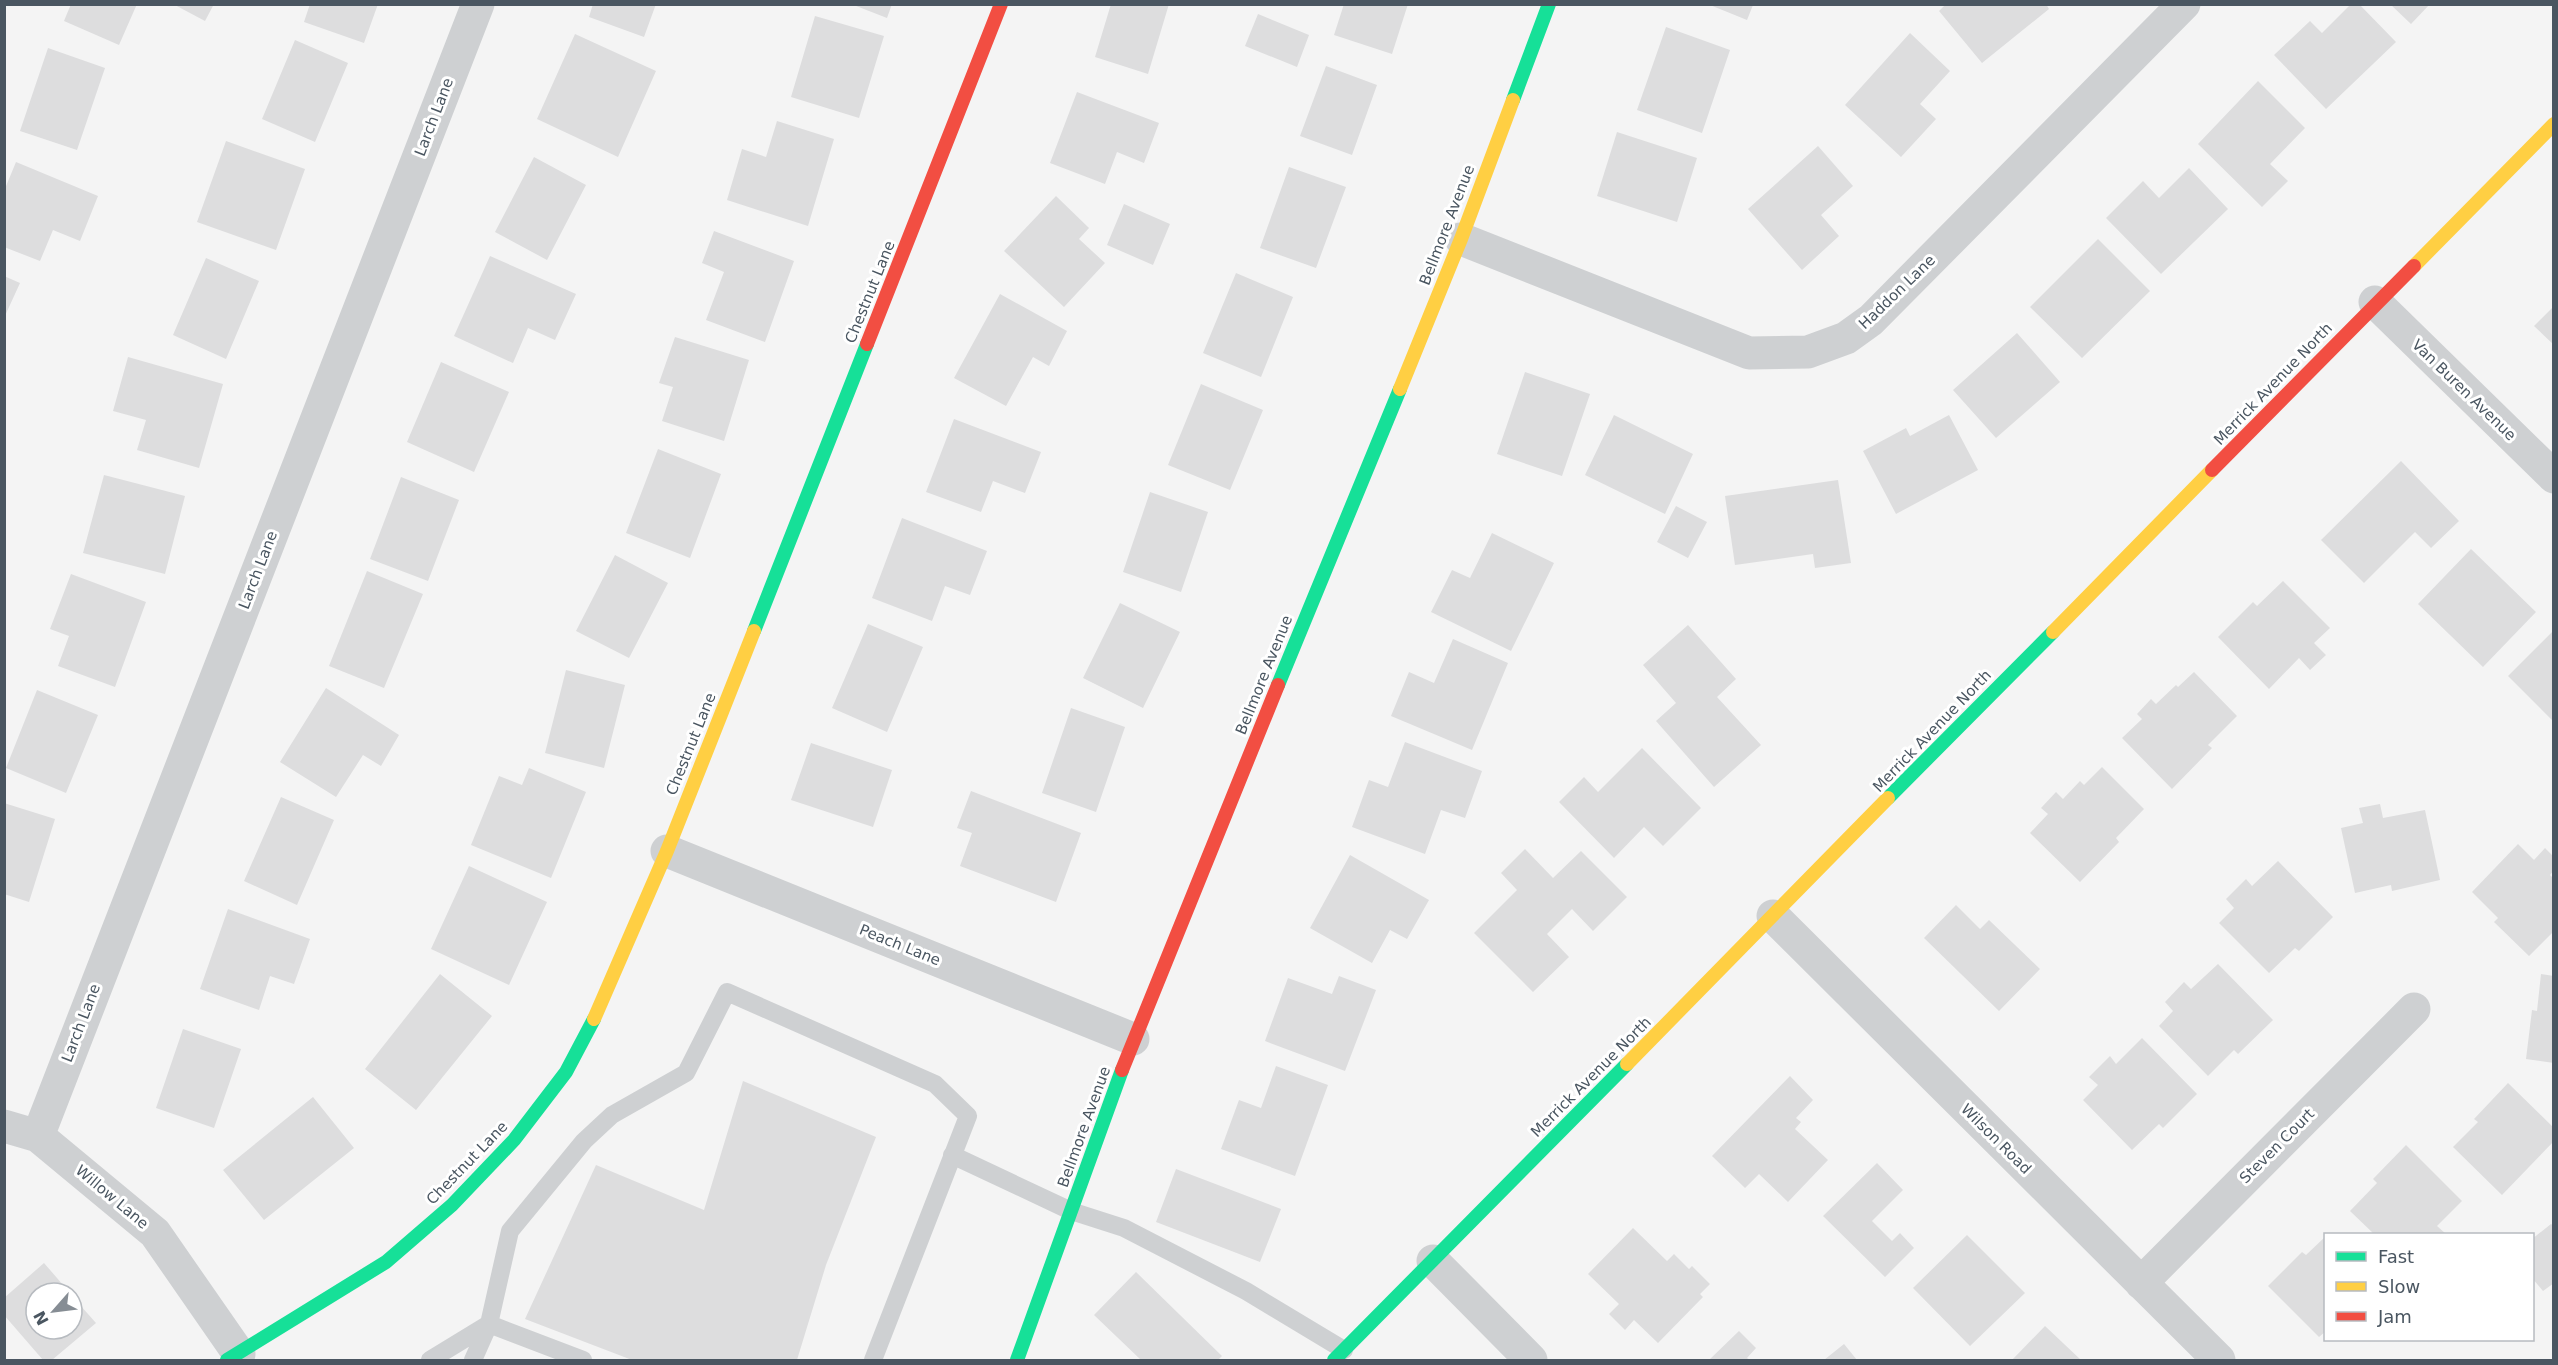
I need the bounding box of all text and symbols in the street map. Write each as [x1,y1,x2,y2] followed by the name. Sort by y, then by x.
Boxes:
[411,75,457,159] street label: Larch Lane
[1416,162,1478,288] street label: Bellmore Avenue
[841,238,899,346] street label: Chestnut Lane
[1855,251,1939,333] street label: Haddon Lane
[2210,319,2336,449] street label: Merrick Avenue North
[2408,336,2520,444] street label: Van Buren Avenue
[235,528,281,612] street label: Larch Lane
[1232,613,1296,737] street label: Bellmore Avenue
[1869,666,1995,796] street label: Merrick Avenue North
[662,690,720,798] street label: Chestnut Lane
[857,921,943,969] street label: Peach Lane
[58,981,104,1065] street label: Larch Lane
[1527,1013,1655,1141] street label: Merrick Avenue North
[1054,1064,1114,1190] street label: Bellmore Avenue
[1957,1100,2035,1178] street label: Wilson Road
[2236,1105,2318,1187] street label: Steven Court
[423,1118,511,1208] street label: Chestnut Lane
[72,1161,152,1233] street label: Willow Lane
[2324,1233,2534,1341] legend
[2378,1246,2414,1267] text: Fast
[2378,1276,2420,1297] text: Slow
[24,1281,84,1341] north arrow
[2377,1306,2412,1327] text: Jam
[30,1307,53,1328] text: N

